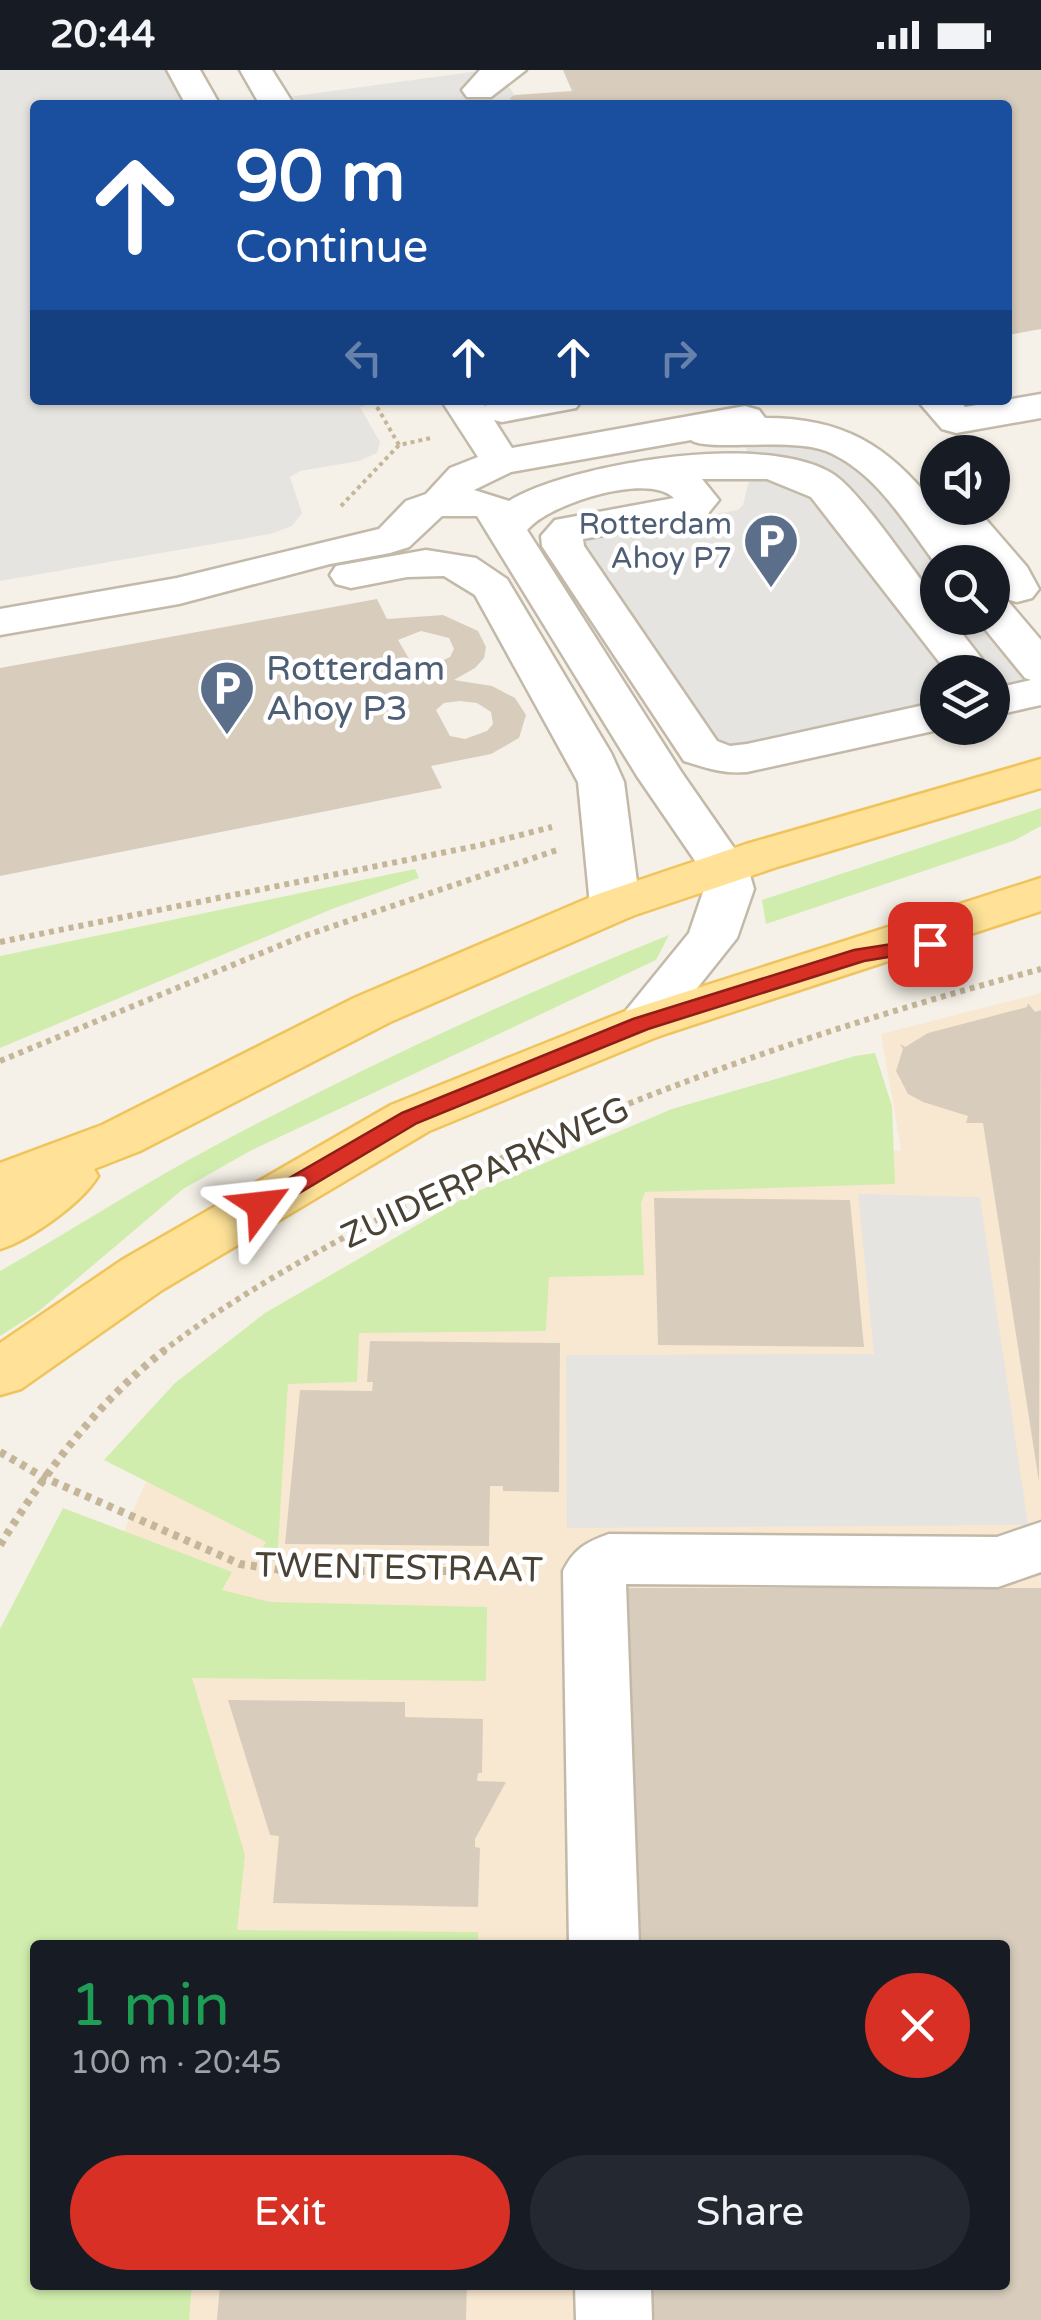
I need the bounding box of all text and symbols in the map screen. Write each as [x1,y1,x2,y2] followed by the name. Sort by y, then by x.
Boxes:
[50,12,155,58] text: 20:44
[235,136,405,220] text: 90 m
[70,140,200,270] icon: ahead
[235,221,428,275] text: Continue
[336,330,391,385] icon: left
[441,330,496,385] icon: ahead
[546,330,601,385] icon: ahead
[651,330,706,385] icon: right
[920,435,1010,745] map controls
[920,435,1010,525] button: sound
[578,506,732,577] place label: Rotterdam Ahoy P7
[741,511,801,590] parking icon: Rotterdam Ahoy P7
[920,545,1010,635] button: search
[266,648,445,730] place label: Rotterdam Ahoy P3
[920,655,1010,745] button: layers
[197,658,257,737] parking icon: Rotterdam Ahoy P3
[888,902,973,987] pin
[903,917,958,972] icon: arrive
[335,1088,636,1258] street label: ZUIDERPARKWEG
[209,1153,313,1257] position arrow
[255,1544,543,1592] street label: TWENTESTRAAT
[70,1970,230,2042] text: 1 min
[865,1973,970,2078] button: close
[70,2044,282,2082] text: 100 m · 20:45
[70,2155,510,2270] button: Exit
[530,2155,970,2270] button: Share

